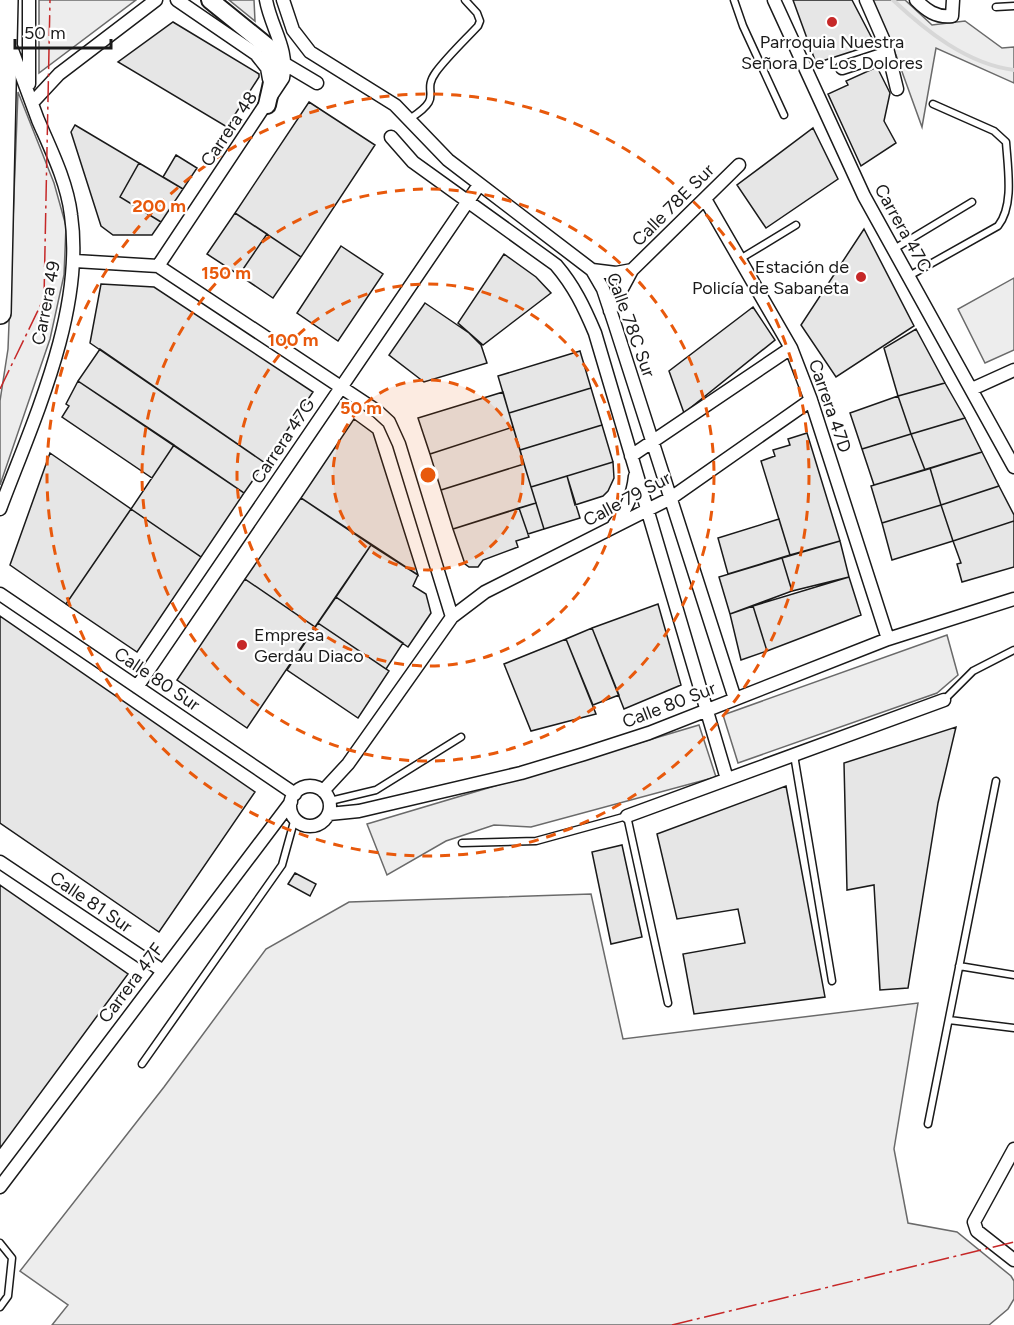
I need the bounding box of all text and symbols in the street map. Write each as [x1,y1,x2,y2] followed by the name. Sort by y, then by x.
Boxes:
[15,12,111,50] scale bar
[825,15,839,29] marker: Parroquia Nuestra Señora De Los Dolores
[24,22,66,44] text: 50 m
[741,31,923,74] place label: Parroquia Nuestra Señora De Los Dolores
[196,87,262,171] street label: Carrera 48
[627,159,719,251] street label: Calle 78E Sur
[870,180,936,276] street label: Carrera 47C
[132,195,186,217] text: 200 m
[692,256,849,299] place label: Estación de Policía de Sabaneta
[27,259,65,347] street label: Carrera 49
[201,262,251,284] text: 150 m
[602,270,660,380] street label: Calle 78C Sur
[854,270,868,284] marker: Estación de Policía de Sabaneta
[268,329,318,351] text: 100 m
[804,357,856,455] street label: Carrera 47D
[246,394,320,488] street label: Carrera 47G
[340,397,382,419] text: 50 m
[418,465,438,485] centre of rings
[580,467,674,531] street label: Calle 79 Sur
[254,624,364,667] place label: Empresa Gerdau Diaco
[235,638,249,652] marker: Empresa Gerdau Diaco
[110,642,204,716] street label: Calle 80 Sur
[619,677,719,733] street label: Calle 80 Sur
[46,866,136,938] street label: Calle 81 Sur
[94,938,168,1027] street label: Carrera 47F

